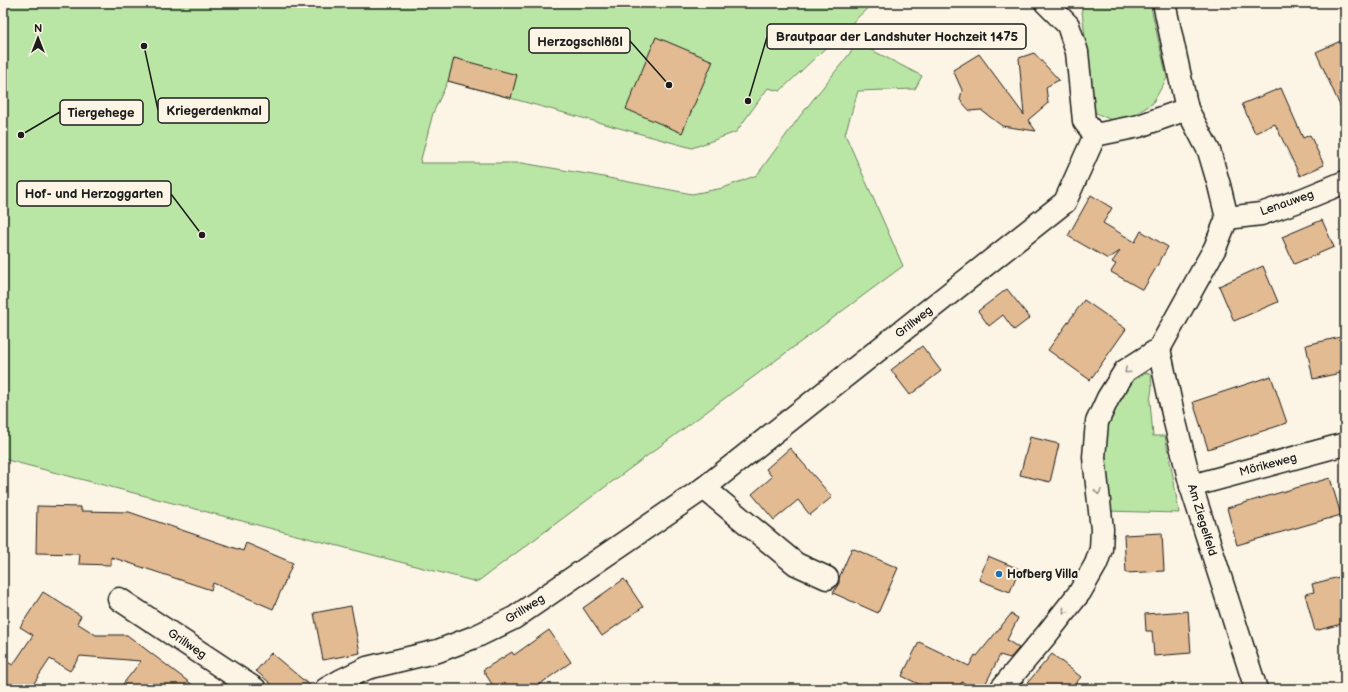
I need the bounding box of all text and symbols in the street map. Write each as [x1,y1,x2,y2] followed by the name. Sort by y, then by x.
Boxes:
[18,18,58,58] north arrow
[34,22,42,35] text: N
[767,24,1026,49] callout: Brautpaar der Landshuter Hochzeit 1475
[529,28,630,53] callout: Herzogschlößl
[776,29,1019,45] text: Brautpaar der Landshuter Hochzeit 1475
[537,34,623,50] text: Herzogschlößl
[158,98,269,123] callout: Kriegerdenkmal
[60,100,143,125] callout: Tiergehege
[166,103,262,119] text: Kriegerdenkmal
[68,105,135,121] text: Tiergehege
[17,181,171,206] callout: Hof- und Herzoggarten
[25,186,163,202] text: Hof- und Herzoggarten
[1258,187,1316,219] street label: Lenauweg
[892,303,936,341] street label: Grillweg
[1124,366,1132,373] one-way arrow
[1238,450,1299,480] street label: Mörikeweg
[1184,482,1220,558] street label: Am Ziegelfeld
[1093,489,1102,495] one-way arrow
[1007,567,1078,582] place label: Hofberg Villa
[994,569,1004,579] marker: Hofberg Villa
[503,591,547,627] street label: Grillweg
[1063,607,1070,614] one-way arrow
[165,626,209,662] street label: Grillweg

